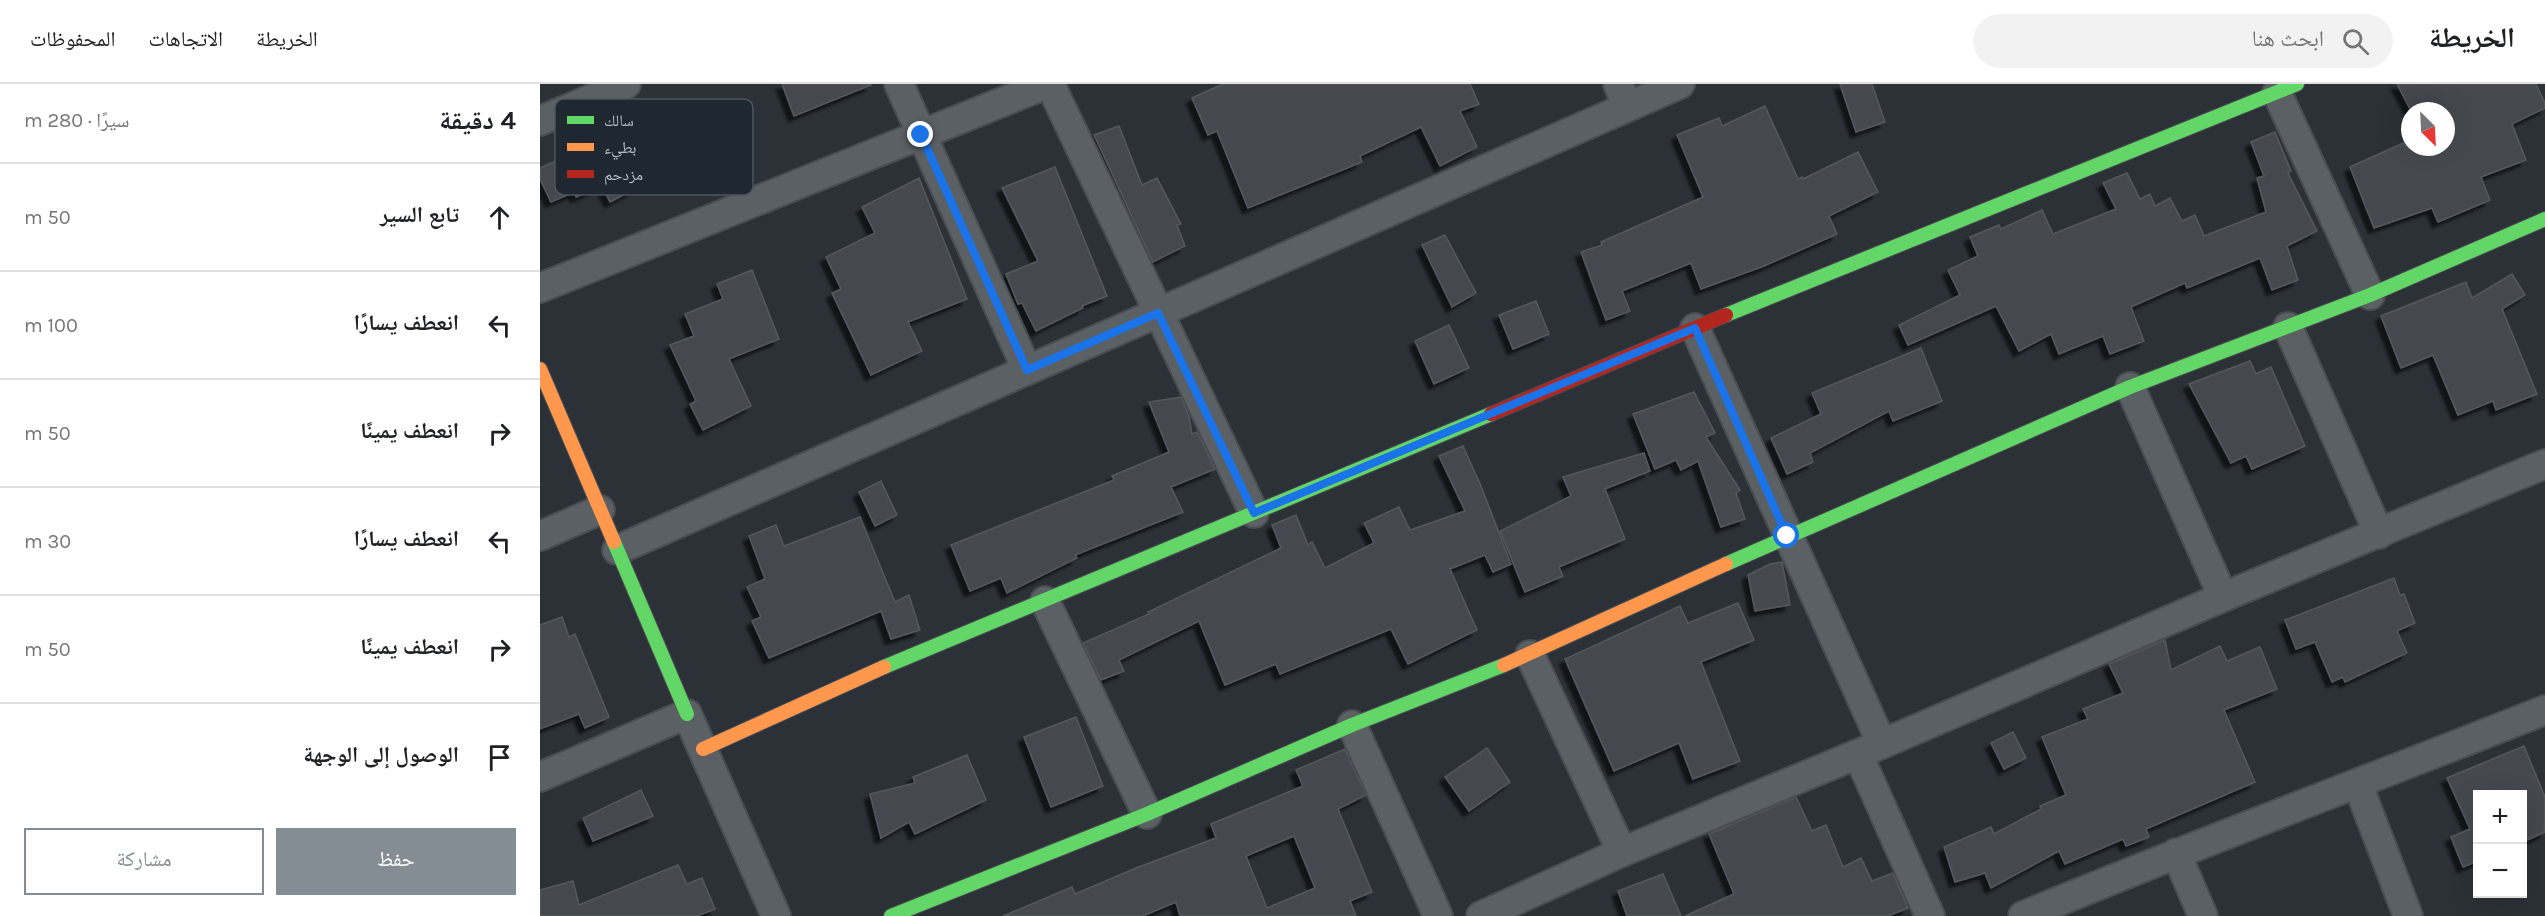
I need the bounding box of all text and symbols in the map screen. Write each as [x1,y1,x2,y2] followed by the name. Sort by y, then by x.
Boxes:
[1973,14,2393,68] search box
[2429,21,2515,54] text: الخريطة
[2339,25,2372,58] icon: search
[2252,26,2324,52] text: ابحث هنا
[30,27,115,51] text: المحفوظات
[148,27,223,51] text: الاتجاهات
[256,27,318,51] text: الخريطة
[555,99,753,195] legend
[2401,102,2455,156] north arrow
[439,105,516,136] text: 4 دقيقة
[24,109,130,132] text: سيرًا · 280 m
[604,111,634,130] text: سالك
[907,121,933,147] route end
[604,138,636,160] text: بطيء
[604,165,643,185] text: مزدحم
[483,201,516,234] icon: ahead
[380,202,459,228] text: تابع السير
[24,206,71,229] text: 50 m
[483,309,516,342] icon: left
[354,310,459,336] text: انعطف يسارًا
[24,314,78,337] text: 100 m
[483,417,516,450] icon: right
[360,418,459,444] text: انعطف يمينًا
[24,422,71,445] text: 50 m
[1773,522,1799,548] route start
[483,525,516,558] icon: left
[354,526,459,552] text: انعطف يسارًا
[24,530,71,553] text: 30 m
[483,633,516,666] icon: right
[360,634,459,660] text: انعطف يمينًا
[24,638,71,661] text: 50 m
[483,741,516,774] icon: arrive
[303,742,459,768] text: الوصول إلى الوجهة
[2473,790,2527,898] map controls
[2473,790,2527,844] button: +
[24,828,264,895] button: مشاركة
[276,828,516,895] button: حفظ
[2473,844,2527,898] button: −

